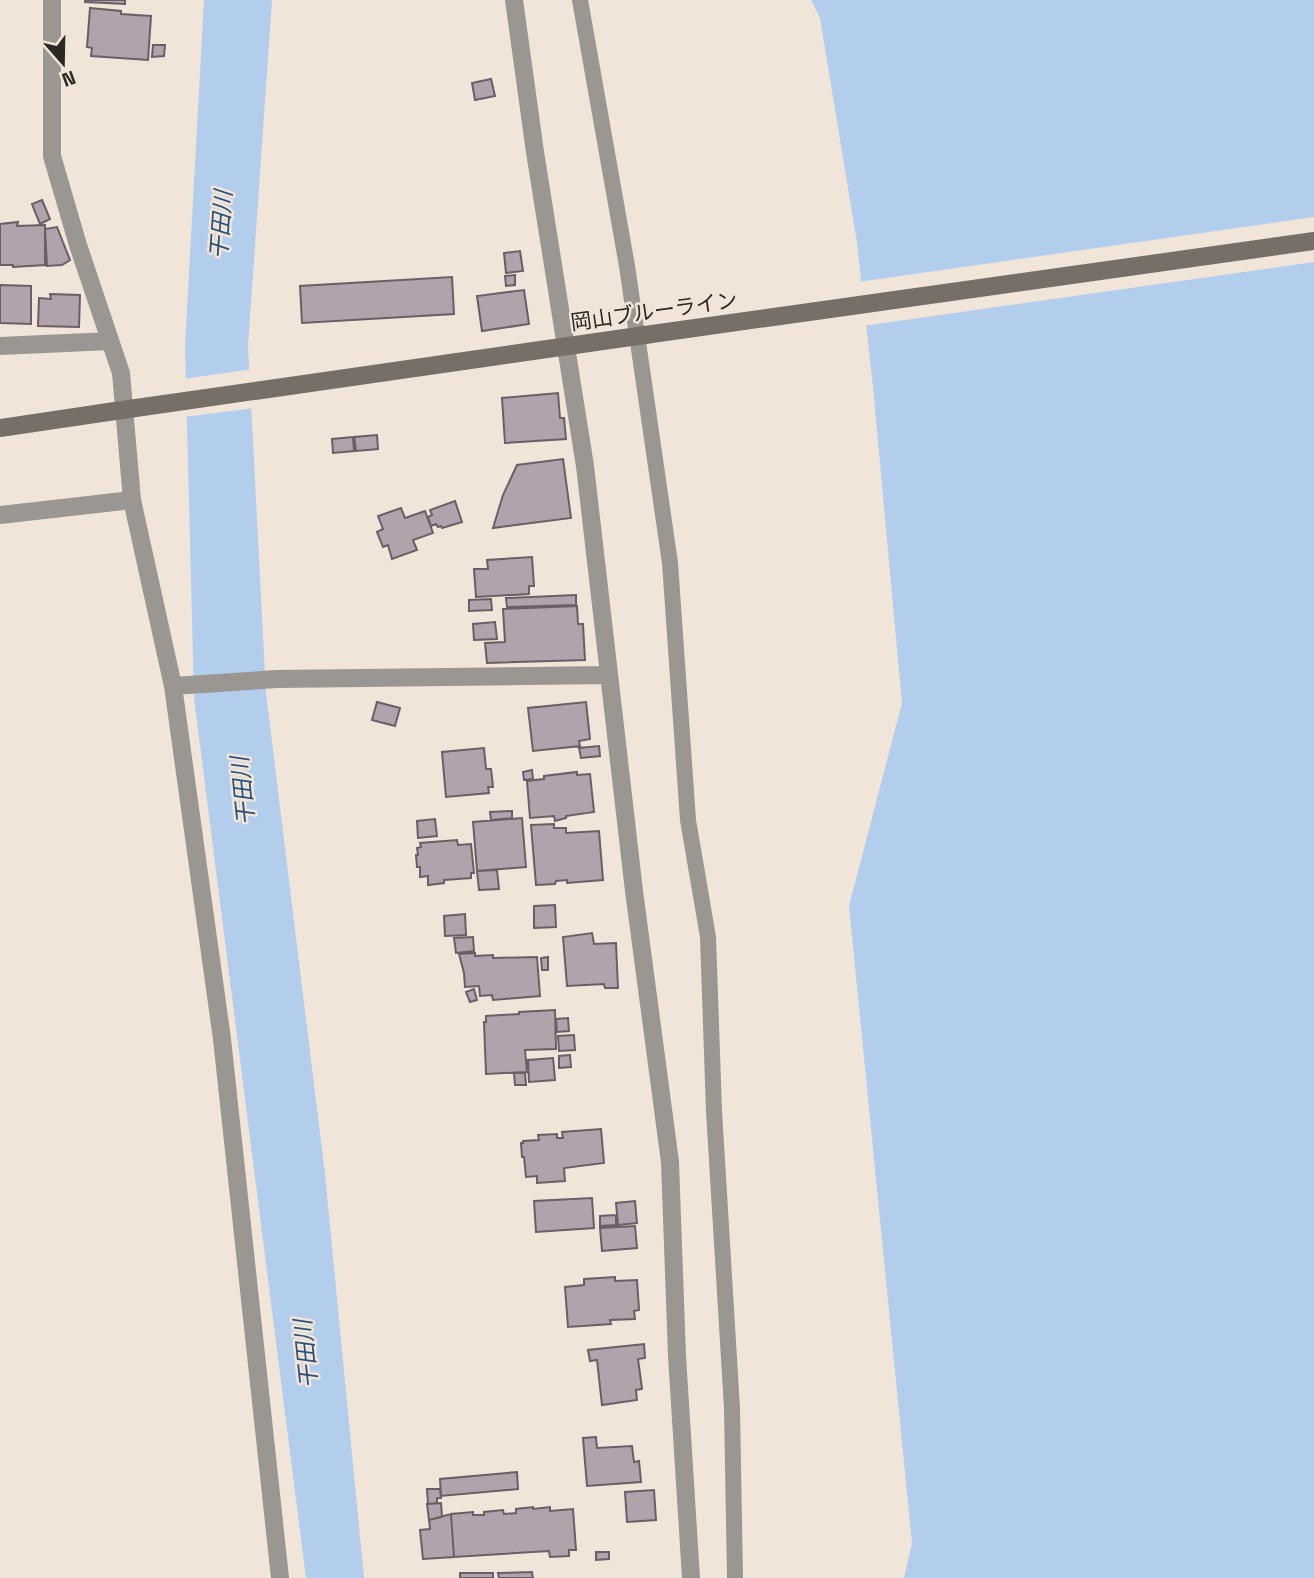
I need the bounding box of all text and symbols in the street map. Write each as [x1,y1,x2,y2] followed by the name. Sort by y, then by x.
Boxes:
[28,28,98,98] north arrow
[58,65,79,92] text: N
[204,187,239,260] water label: 干田川
[569,286,739,336] street label: 岡山ブルーライン
[224,752,262,827] water label: 干田川
[287,1315,325,1390] water label: 干田川

